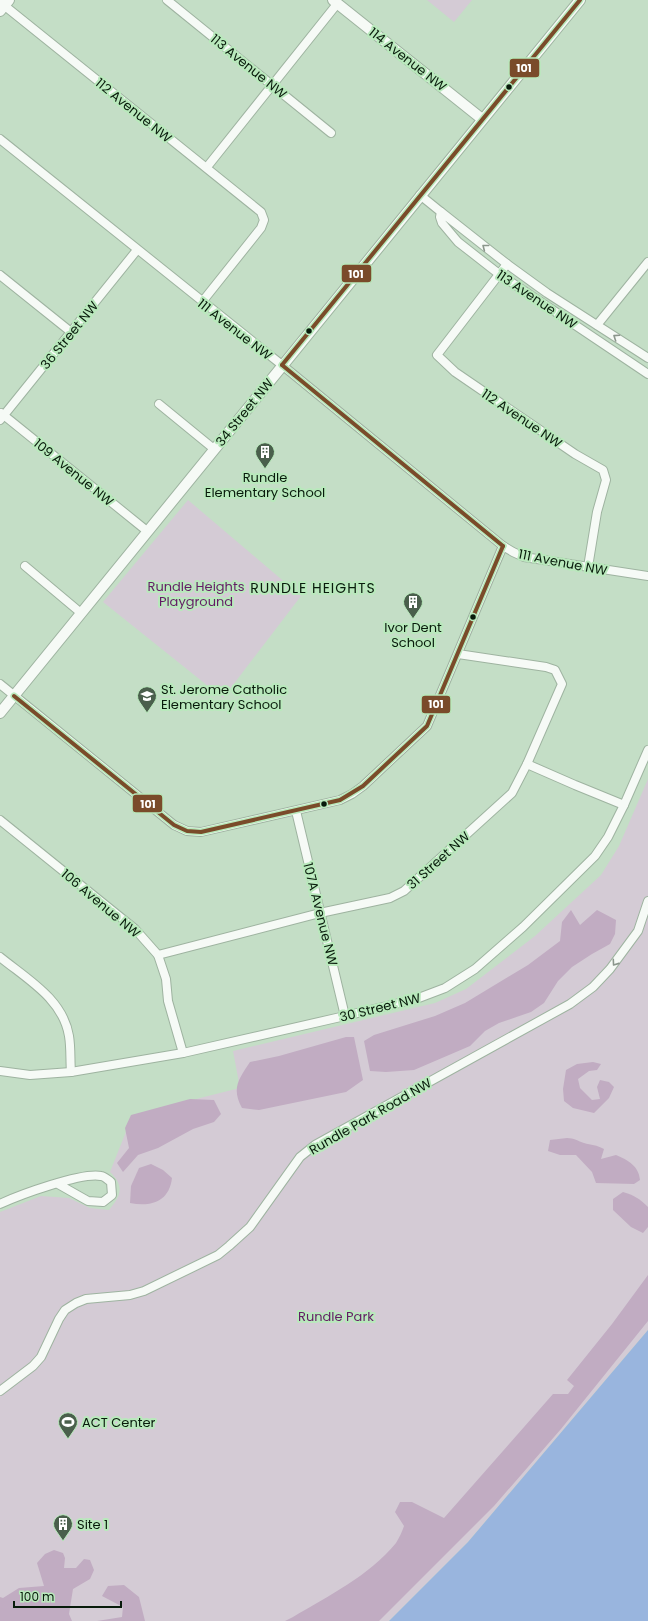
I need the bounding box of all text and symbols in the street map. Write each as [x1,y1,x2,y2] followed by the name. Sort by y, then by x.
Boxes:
[365,23,451,96] street label: 114 Avenue NW
[206,30,291,103] street label: 113 Avenue NW
[509,58,540,78] line badge: 101
[516,60,532,76] text: 101
[91,74,176,147] street label: 112 Avenue NW
[504,82,514,92] unlabelled marker
[483,245,490,252] one-way arrow
[341,264,372,283] line badge: 101
[493,265,581,334] street label: 113 Avenue NW
[348,266,364,282] text: 101
[193,294,276,365] street label: 111 Avenue NW
[36,297,103,373] street label: 36 Street NW
[304,326,314,336] unlabelled marker
[613,335,620,342] one-way arrow
[211,374,278,450] street label: 34 Street NW
[478,384,566,453] street label: 112 Avenue NW
[30,434,118,511] street label: 109 Avenue NW
[254,441,276,469] building icon: Rundle Elementary School
[205,468,325,502] place label: Rundle Elementary School
[517,545,609,580] street label: 111 Avenue NW
[148,577,245,611] park label: Rundle Heights Playground
[250,578,376,598] district label: RUNDLE HEIGHTS
[402,591,424,619] building icon: Ivor Dent School
[468,612,478,622] unlabelled marker
[384,618,442,652] place label: Ivor Dent School
[161,680,287,714] place label: St. Jerome Catholic Elementary School
[136,685,158,713] school or university icon: St. Jerome Catholic Elementary School
[421,695,451,714] line badge: 101
[428,696,444,712] text: 101
[132,794,163,813] line badge: 101
[140,796,156,812] text: 101
[319,799,329,809] unlabelled marker
[403,827,474,894] street label: 31 Street NW
[299,861,343,968] street label: 107A Avenue NW
[57,865,145,942] street label: 106 Avenue NW
[613,958,620,965] one-way arrow
[338,988,423,1027] street label: 30 Street NW
[306,1073,435,1159] street label: Rundle Park Road NW
[298,1307,374,1326] park label: Rundle Park
[57,1411,79,1439] sports icon: ACT Center
[82,1413,156,1432] place label: ACT Center
[52,1513,74,1541] building icon: Site 1
[77,1515,108,1534] place label: Site 1
[14,1583,121,1609] scale bar
[20,1588,54,1605] text: 100 m

